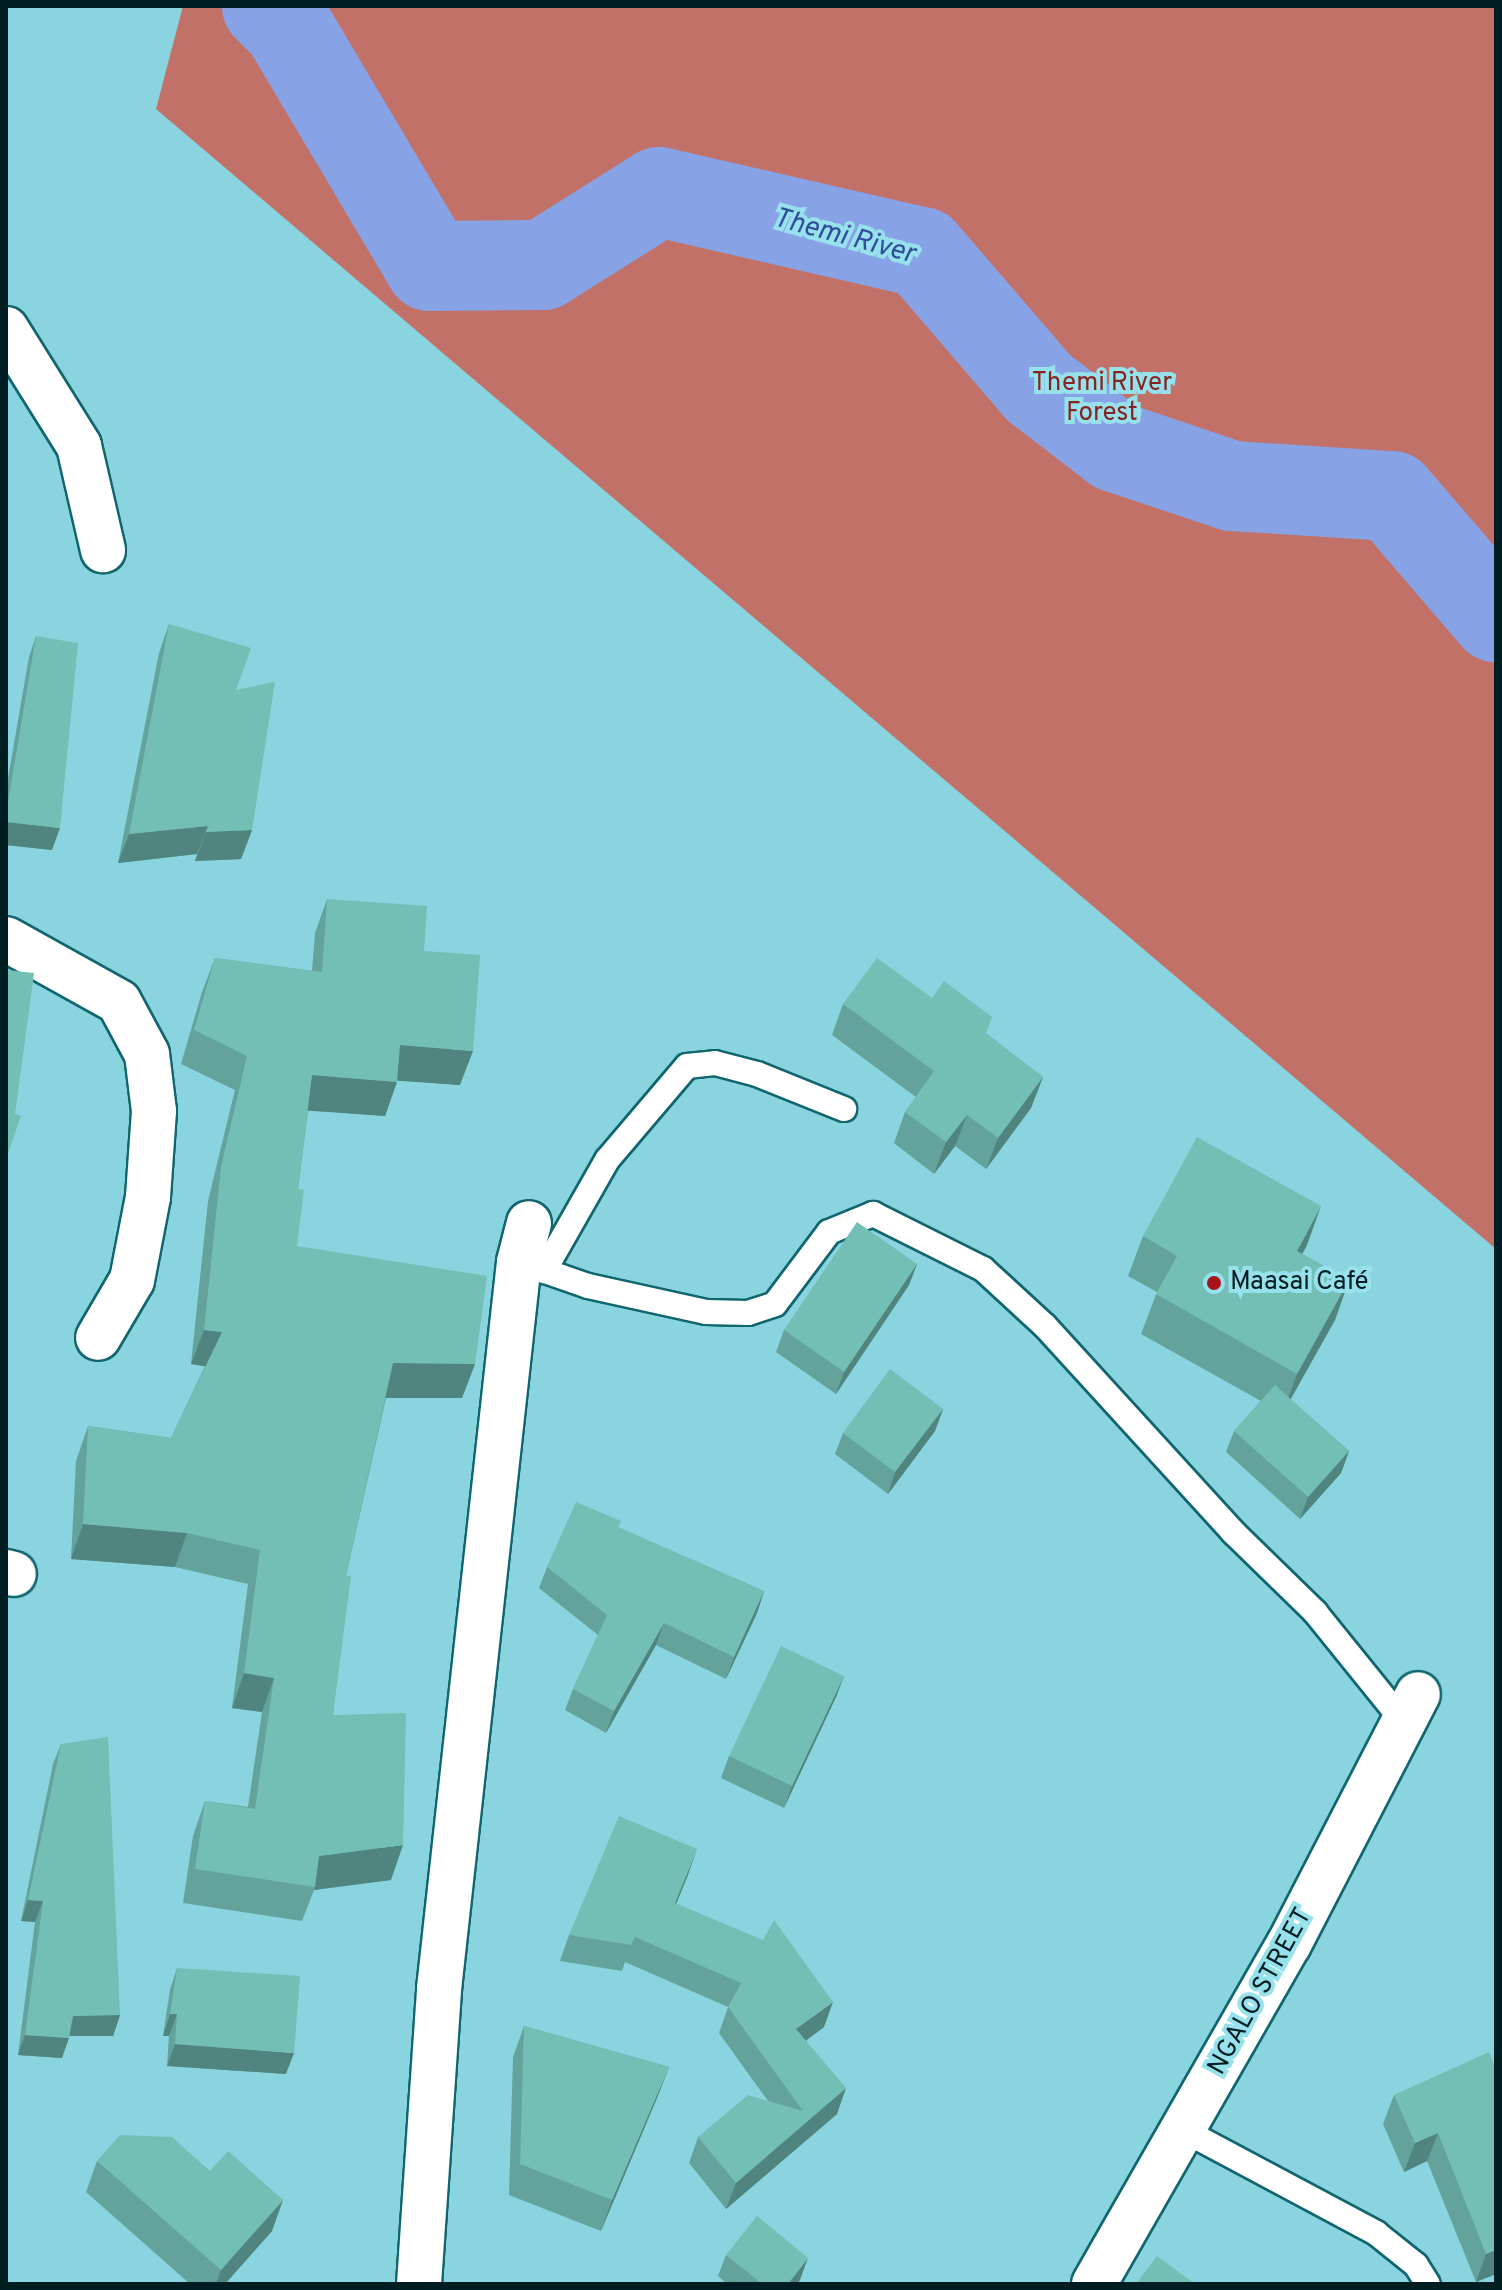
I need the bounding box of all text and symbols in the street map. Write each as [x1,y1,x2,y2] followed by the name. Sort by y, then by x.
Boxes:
[769,202,919,272] water label: Themi River
[1032,368,1172,430] park label: Themi River Forest
[1230,1267,1368,1299] place label: Maasai Café
[1205,1274,1223,1292] marker: Maasai Café
[1202,1903,1320,2081] street label: NGALO STREET

